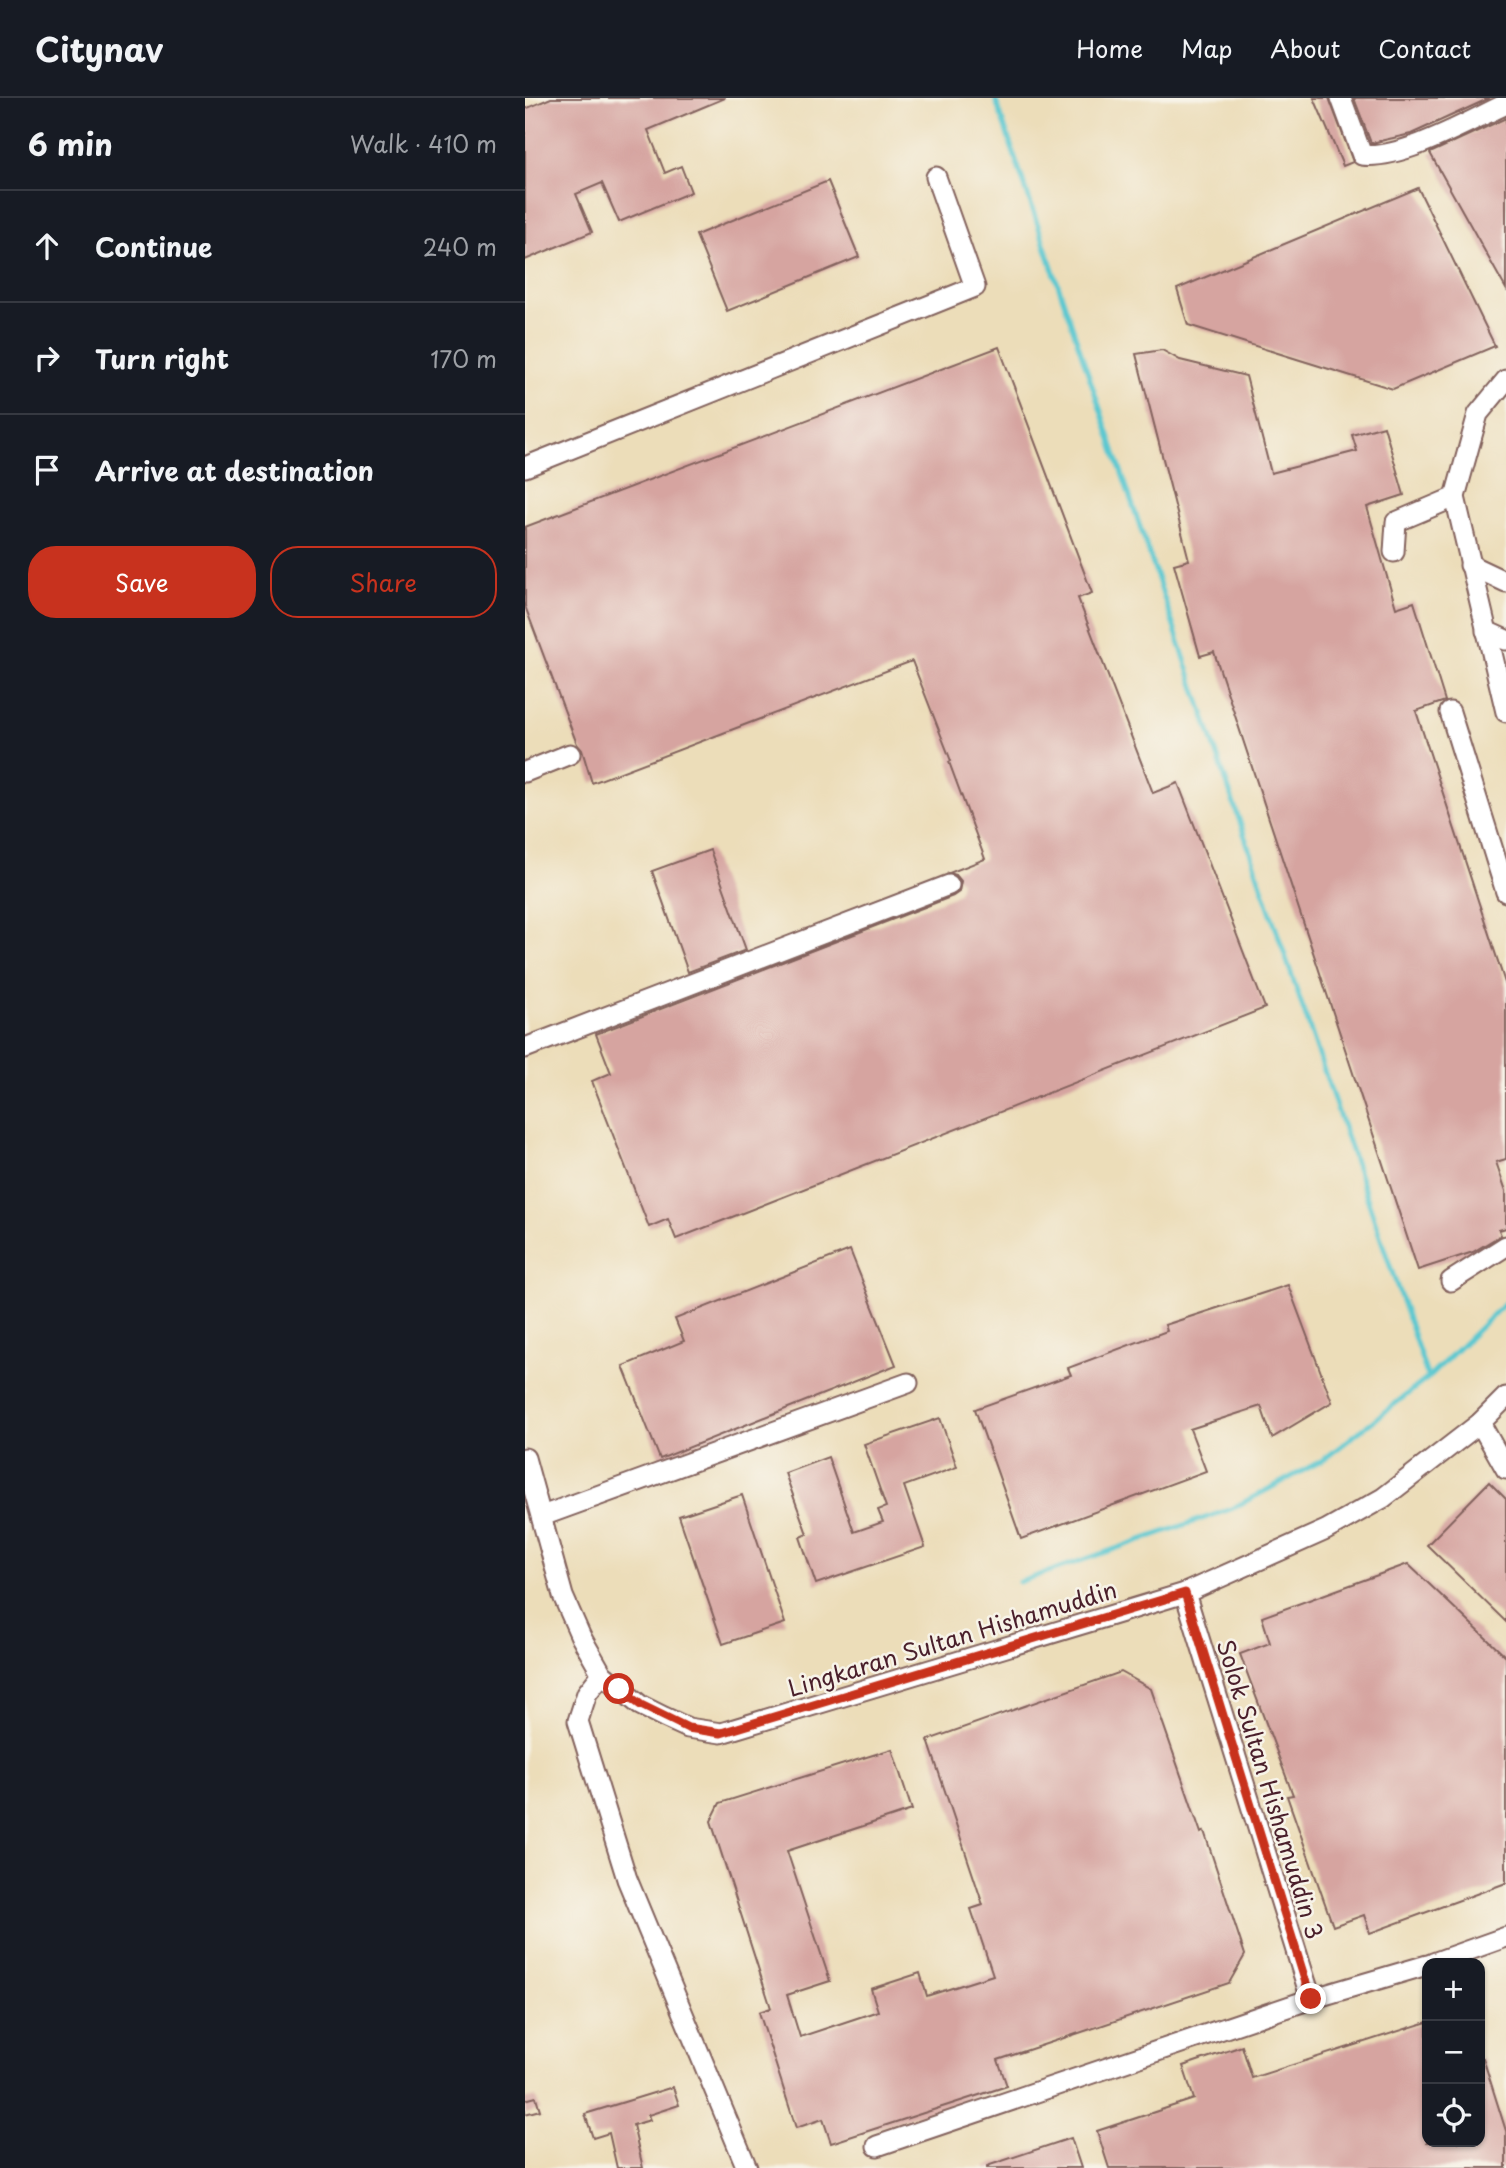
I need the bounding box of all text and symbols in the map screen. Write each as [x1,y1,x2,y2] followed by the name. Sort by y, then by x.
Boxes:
[35,23,163,73] text: Citynav
[1076,30,1143,66] text: Home
[1181,30,1232,66] text: Map
[1270,30,1340,66] text: About
[1378,30,1471,66] text: Contact
[28,121,113,166] text: 6 min
[350,126,497,161] text: Walk · 410 m
[28,227,66,265] icon: ahead
[95,227,212,266] text: Continue
[423,229,497,264] text: 240 m
[28,339,66,377] icon: right
[95,339,229,378] text: Turn right
[430,341,497,376] text: 170 m
[28,451,66,489] icon: arrive
[95,451,374,490] text: Arrive at destination
[28,546,256,618] button: Save
[270,546,497,618] button: Share
[783,1571,1121,1705] street label: Lingkaran Sultan Hishamuddin
[1209,1635,1333,1943] street label: Solok Sultan Hishamuddin 3
[603,1673,634,1704] route start
[1422,1958,1485,2147] map controls
[1422,1958,1485,2021] button: +
[1295,1983,1326,2014] route end
[1422,2021,1485,2084] button: −
[1422,2084,1485,2147] button: locate

